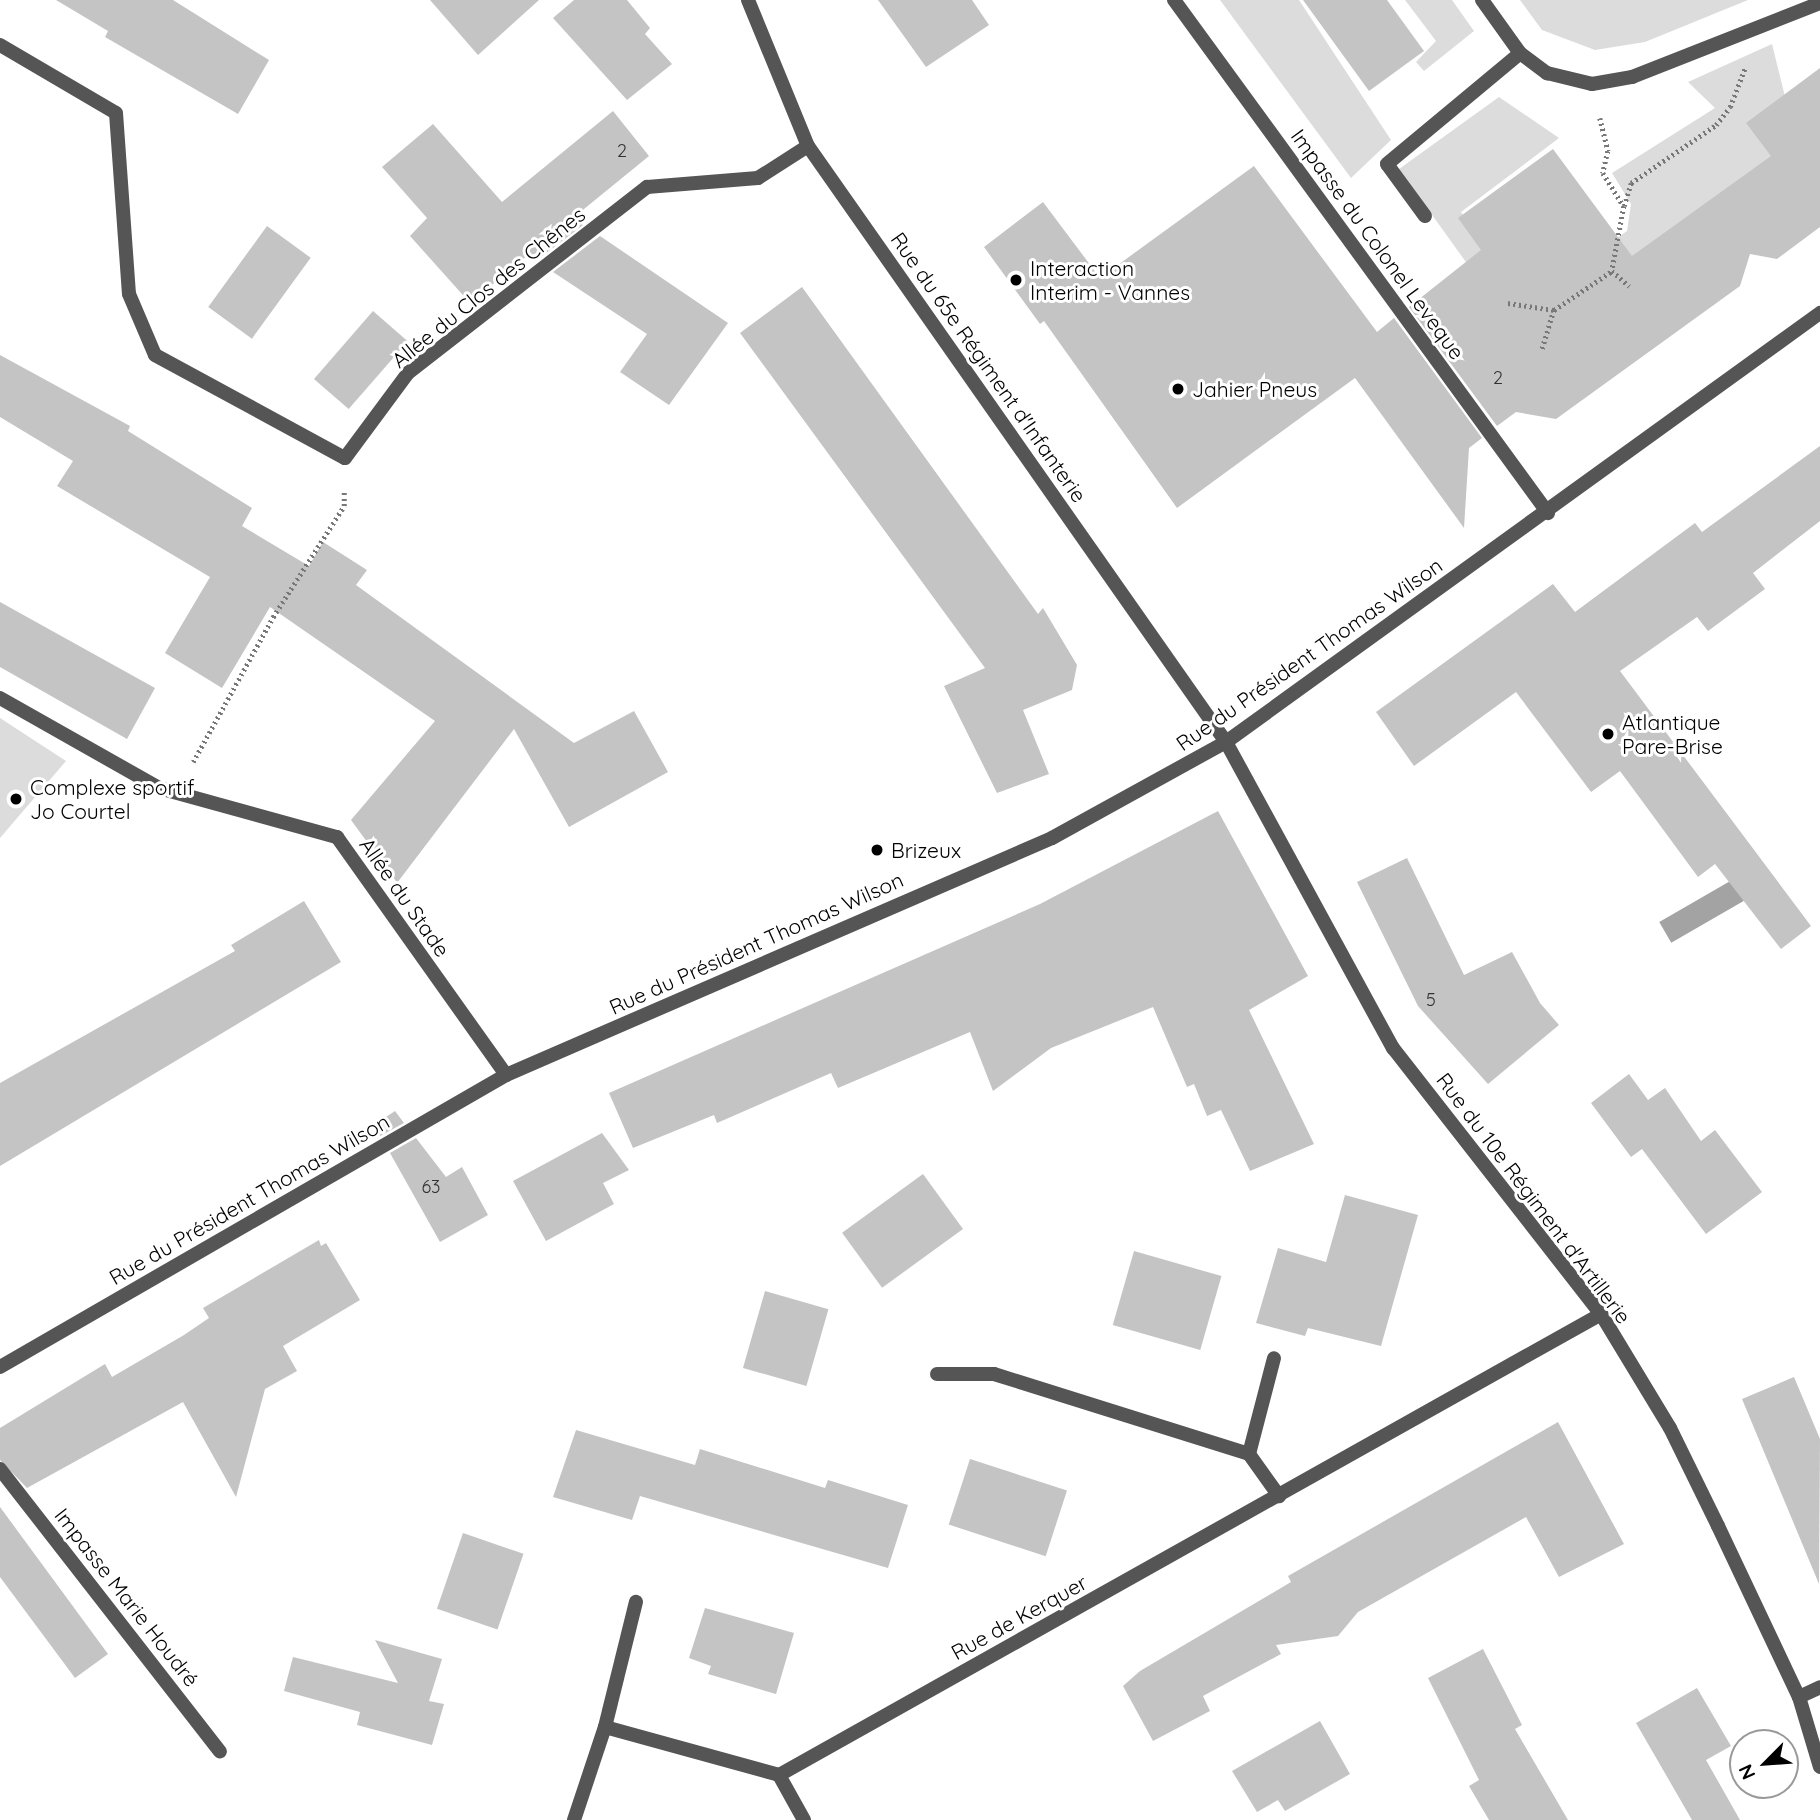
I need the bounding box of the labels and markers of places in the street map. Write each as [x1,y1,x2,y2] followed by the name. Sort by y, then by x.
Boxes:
[1030,255,1190,305] place label: Interaction Interim - Vannes
[1008,272,1024,288] marker: Interaction Interim - Vannes
[1192,376,1317,402] place label: Jahier Pneus
[1170,381,1186,397] marker: Jahier Pneus
[1622,709,1723,759] place label: Atlantique Pare-Brise
[1600,726,1616,742] marker: Atlantique Pare-Brise
[30,774,195,824] place label: Complexe sportif Jo Courtel
[8,791,24,807] marker: Complexe sportif Jo Courtel
[891,837,961,863] place label: Brizeux
[869,842,885,858] marker: Brizeux

